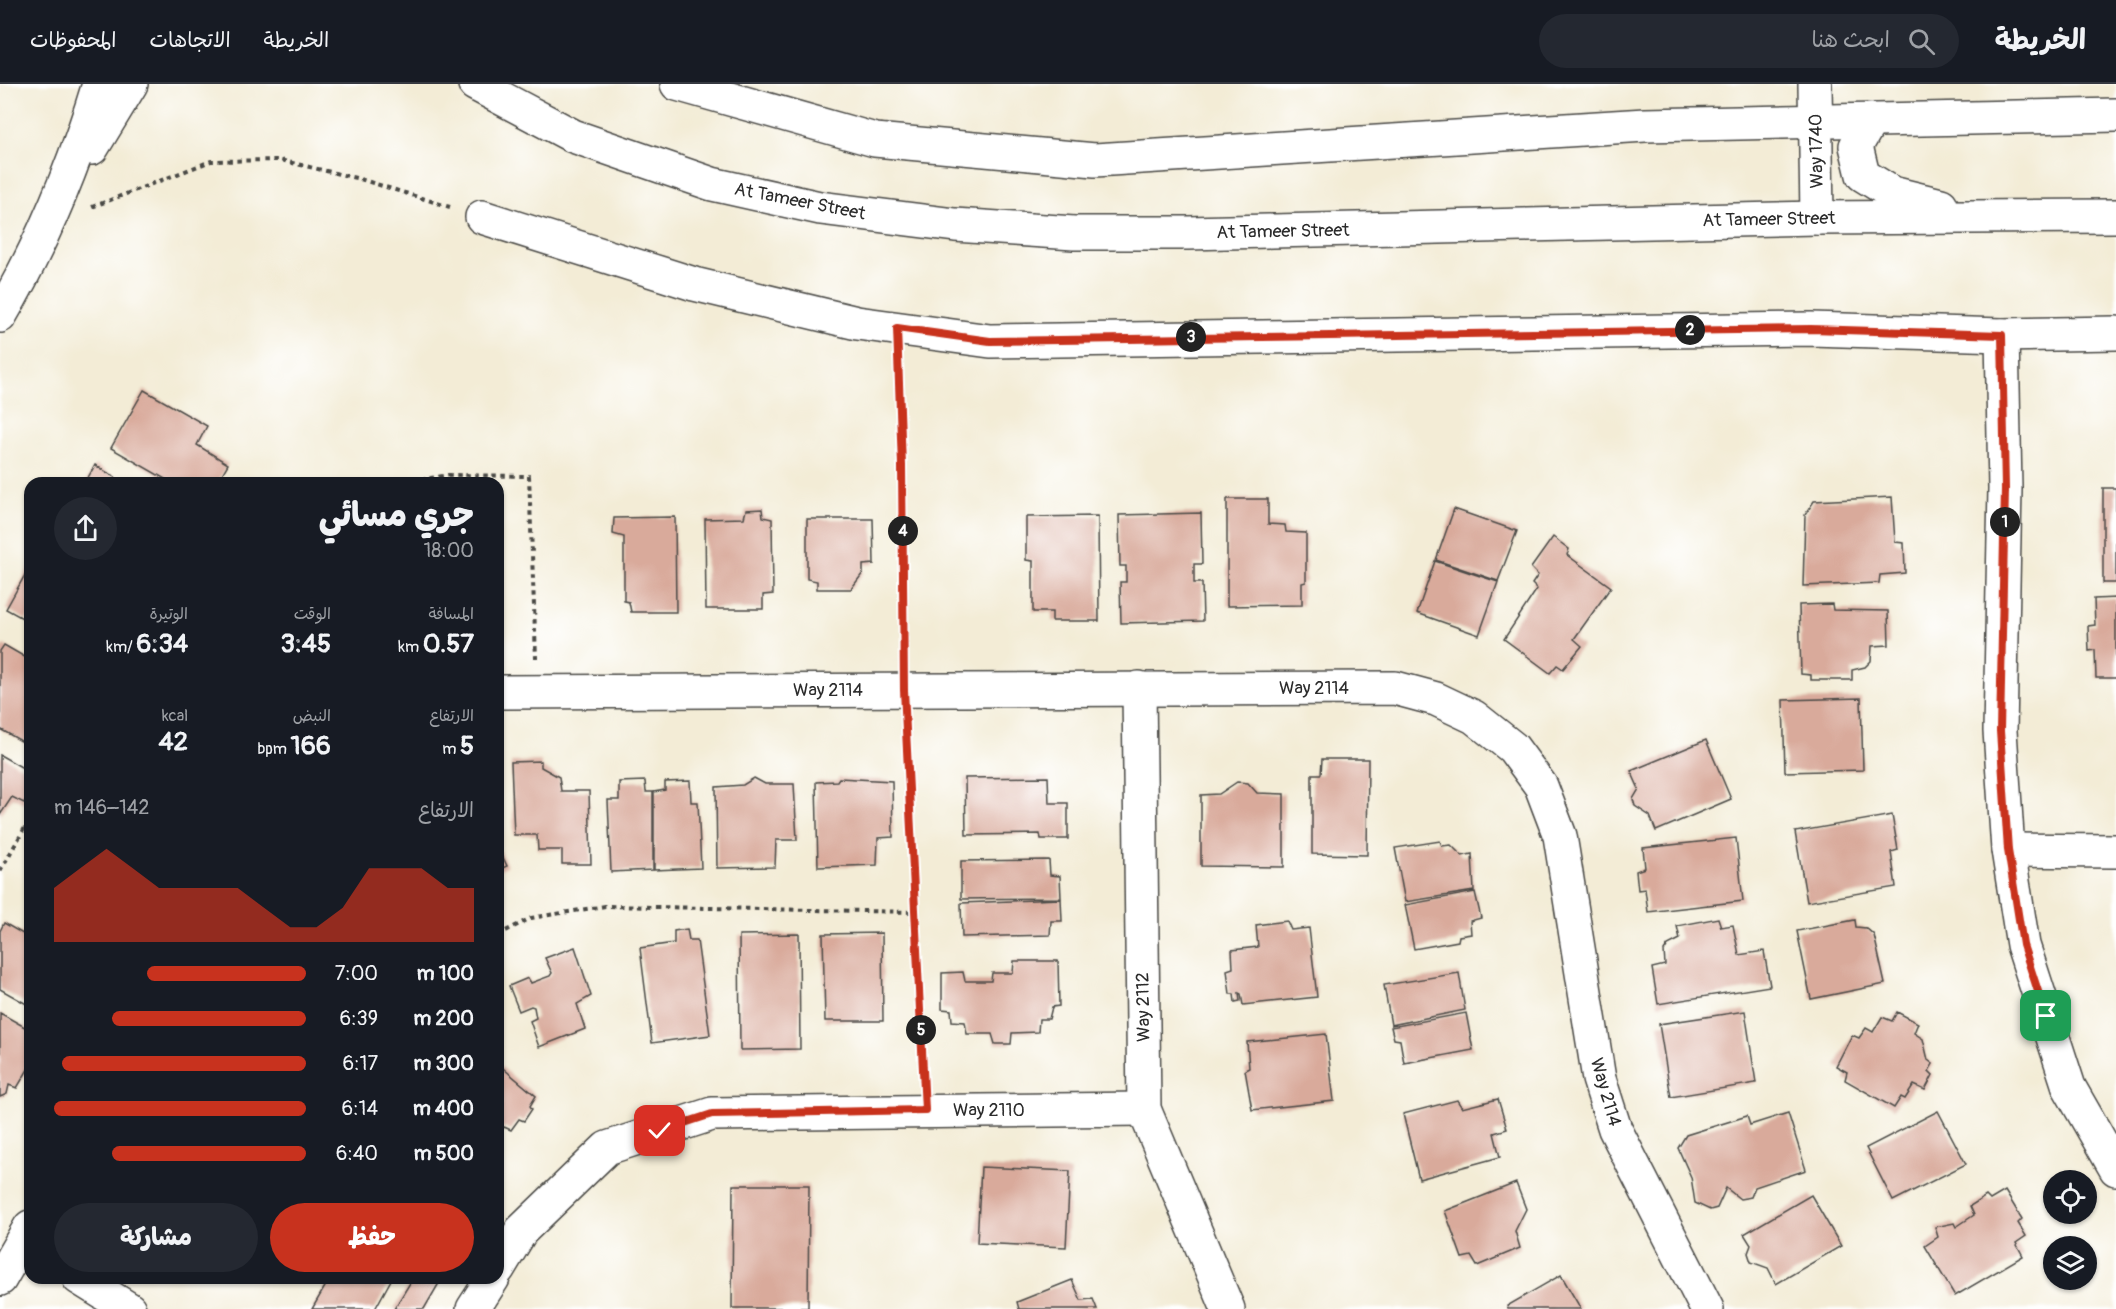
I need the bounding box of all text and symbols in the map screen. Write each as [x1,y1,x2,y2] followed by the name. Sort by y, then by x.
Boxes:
[1539,14,1959,68] search box
[1995,23,2086,58] text: الخريطة
[1905,25,1938,58] icon: search
[1812,26,1890,54] text: ابحث هنا
[30,27,116,54] text: المحفوظات
[149,27,231,54] text: الاتجاهات
[264,27,329,54] text: الخريطة
[1804,113,1829,189] street label: Way 1740
[732,178,868,226] street label: At Tameer Street
[1702,207,1836,232] street label: At Tameer Street
[1216,219,1350,244] street label: At Tameer Street
[1675,315,1705,345] pin: 2
[1686,320,1694,340] text: 2
[1176,322,1206,352] pin: 3
[1187,327,1195,347] text: 3
[319,495,474,536] text: جري مسائي
[54,497,117,560] button: share
[1990,507,2020,537] pin: 1
[2002,512,2008,532] text: 1
[888,516,918,546] pin: 4
[898,521,908,541] text: 4
[423,538,474,563] text: 18:00
[149,604,188,624] text: الوتيرة
[294,604,331,624] text: الوقت
[428,604,474,624] text: المسافة
[136,628,188,660] text: 6:34
[280,628,331,660] text: 3:45
[423,628,474,660] text: 0.57
[106,637,136,657] text: /km
[398,637,423,657] text: km
[1279,677,1350,700] street label: Way 2114
[793,679,864,702] street label: Way 2114
[162,706,188,726] text: kcal
[293,706,331,726] text: النبض
[429,706,474,726] text: الارتفاع
[158,726,188,758] text: 42
[291,730,331,762] text: 166
[460,730,474,762] text: 5
[257,739,291,759] text: bpm
[442,739,460,759] text: m
[54,795,150,820] text: 142–146 m
[418,798,474,823] text: الارتفاع
[335,961,378,986] text: 7:00
[417,961,474,986] text: 100 m
[1131,972,1156,1042] street label: Way 2112
[2020,990,2071,1041] pin
[2029,999,2062,1032] icon: arrive
[340,1006,378,1031] text: 6:39
[413,1006,474,1031] text: 200 m
[906,1015,936,1045] pin: 5
[917,1020,925,1040] text: 5
[343,1051,378,1076] text: 6:17
[413,1051,474,1076] text: 300 m
[1585,1055,1626,1129] street label: Way 2114
[342,1096,378,1121] text: 6:14
[413,1096,474,1121] text: 400 m
[953,1099,1025,1122] street label: Way 2110
[634,1105,685,1156] pin
[643,1114,676,1147] icon: check
[336,1141,378,1166] text: 6:40
[414,1141,474,1166] text: 500 m
[2043,1170,2097,1290] map controls
[2043,1170,2097,1224] button: locate
[54,1203,258,1272] button: مشاركة
[270,1203,474,1272] button: حفظ
[2043,1236,2097,1290] button: layers

